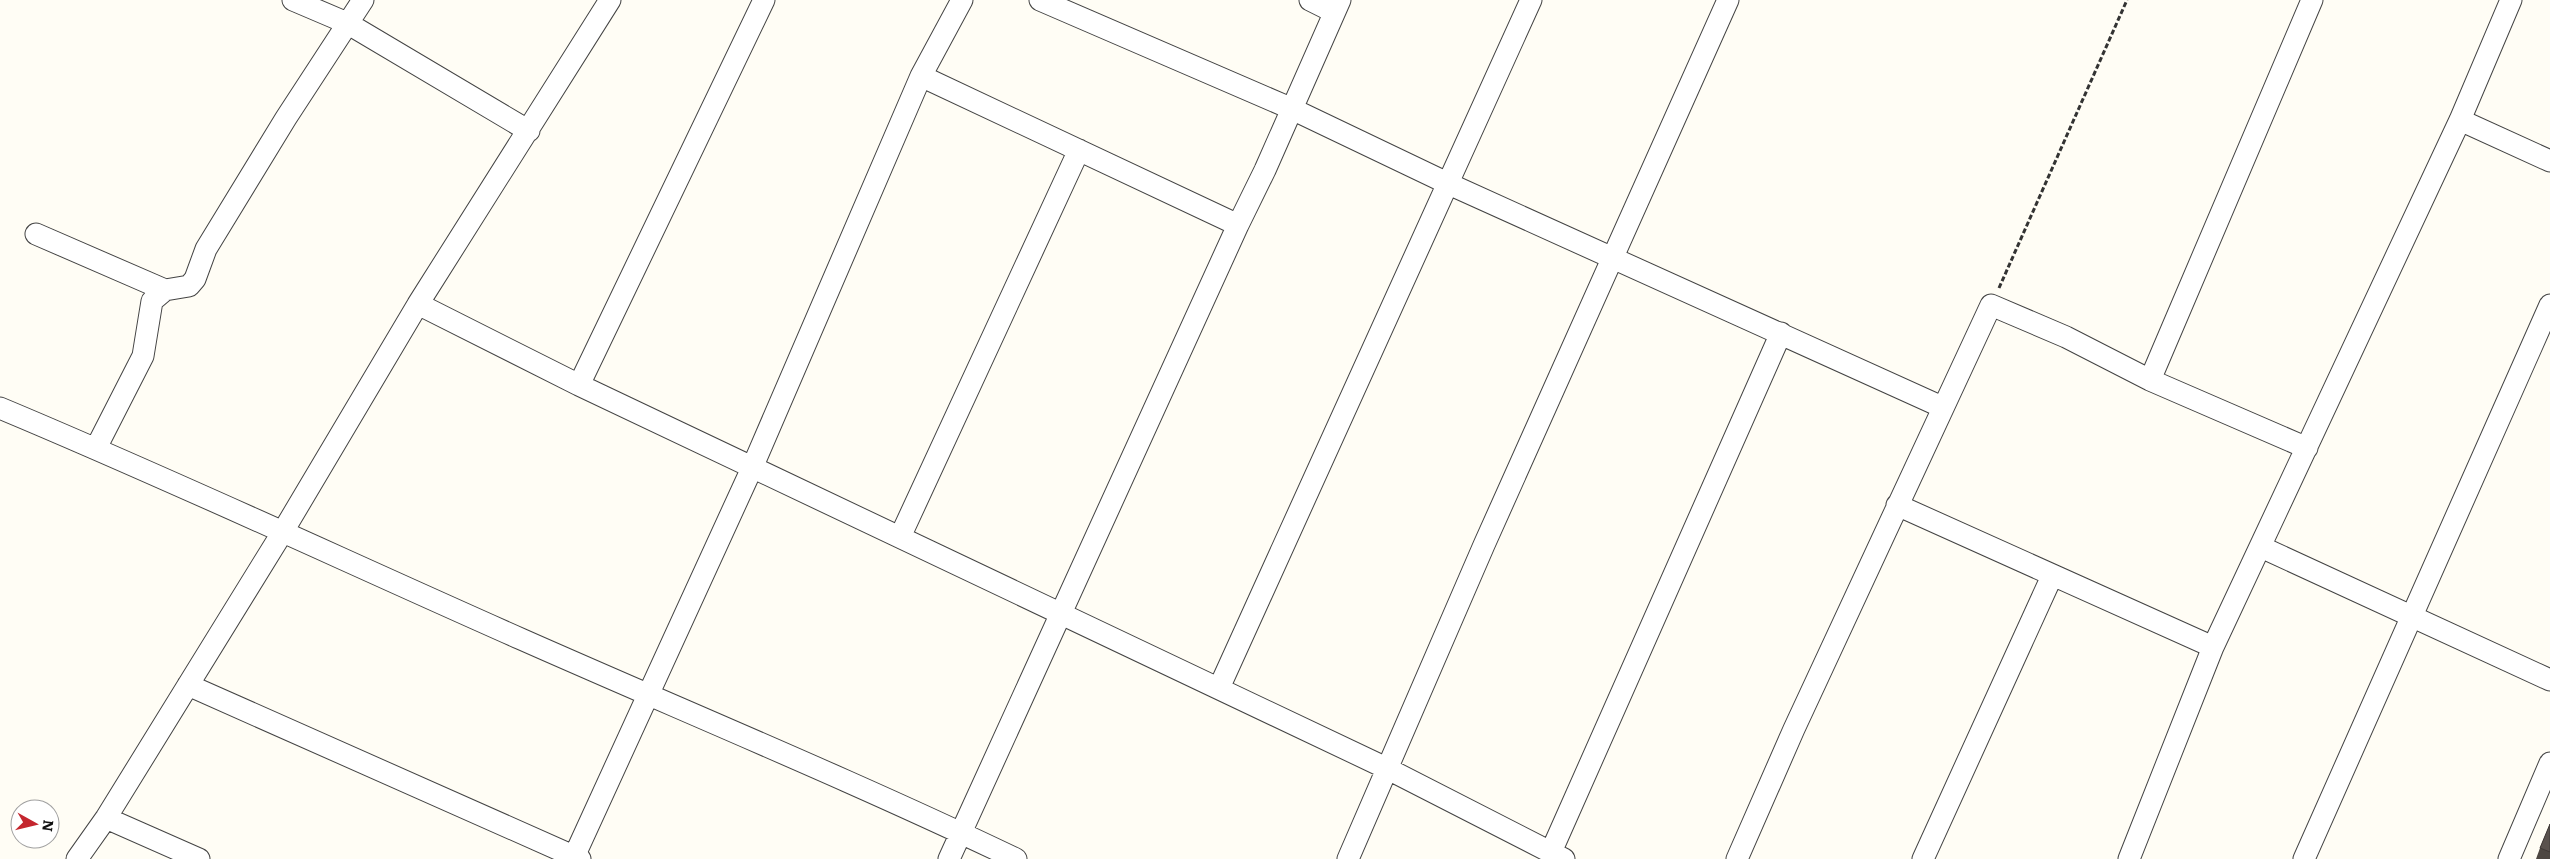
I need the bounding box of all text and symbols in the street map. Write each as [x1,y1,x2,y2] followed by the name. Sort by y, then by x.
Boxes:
[10,799,60,849] north arrow
[38,819,60,833] text: N

